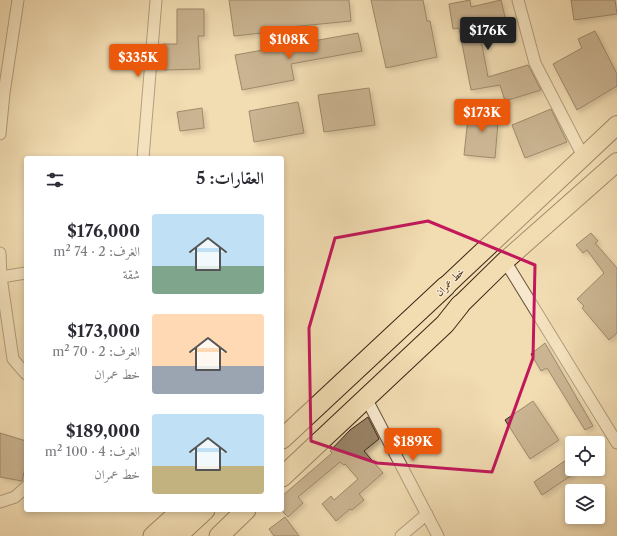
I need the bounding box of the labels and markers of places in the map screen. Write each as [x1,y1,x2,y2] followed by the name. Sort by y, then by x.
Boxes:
[460,17,516,51] pin: $176K
[261,26,317,60] pin: $108K
[110,44,166,78] pin: $335K
[454,99,510,133] pin: $173K
[385,428,441,462] pin: $189K

